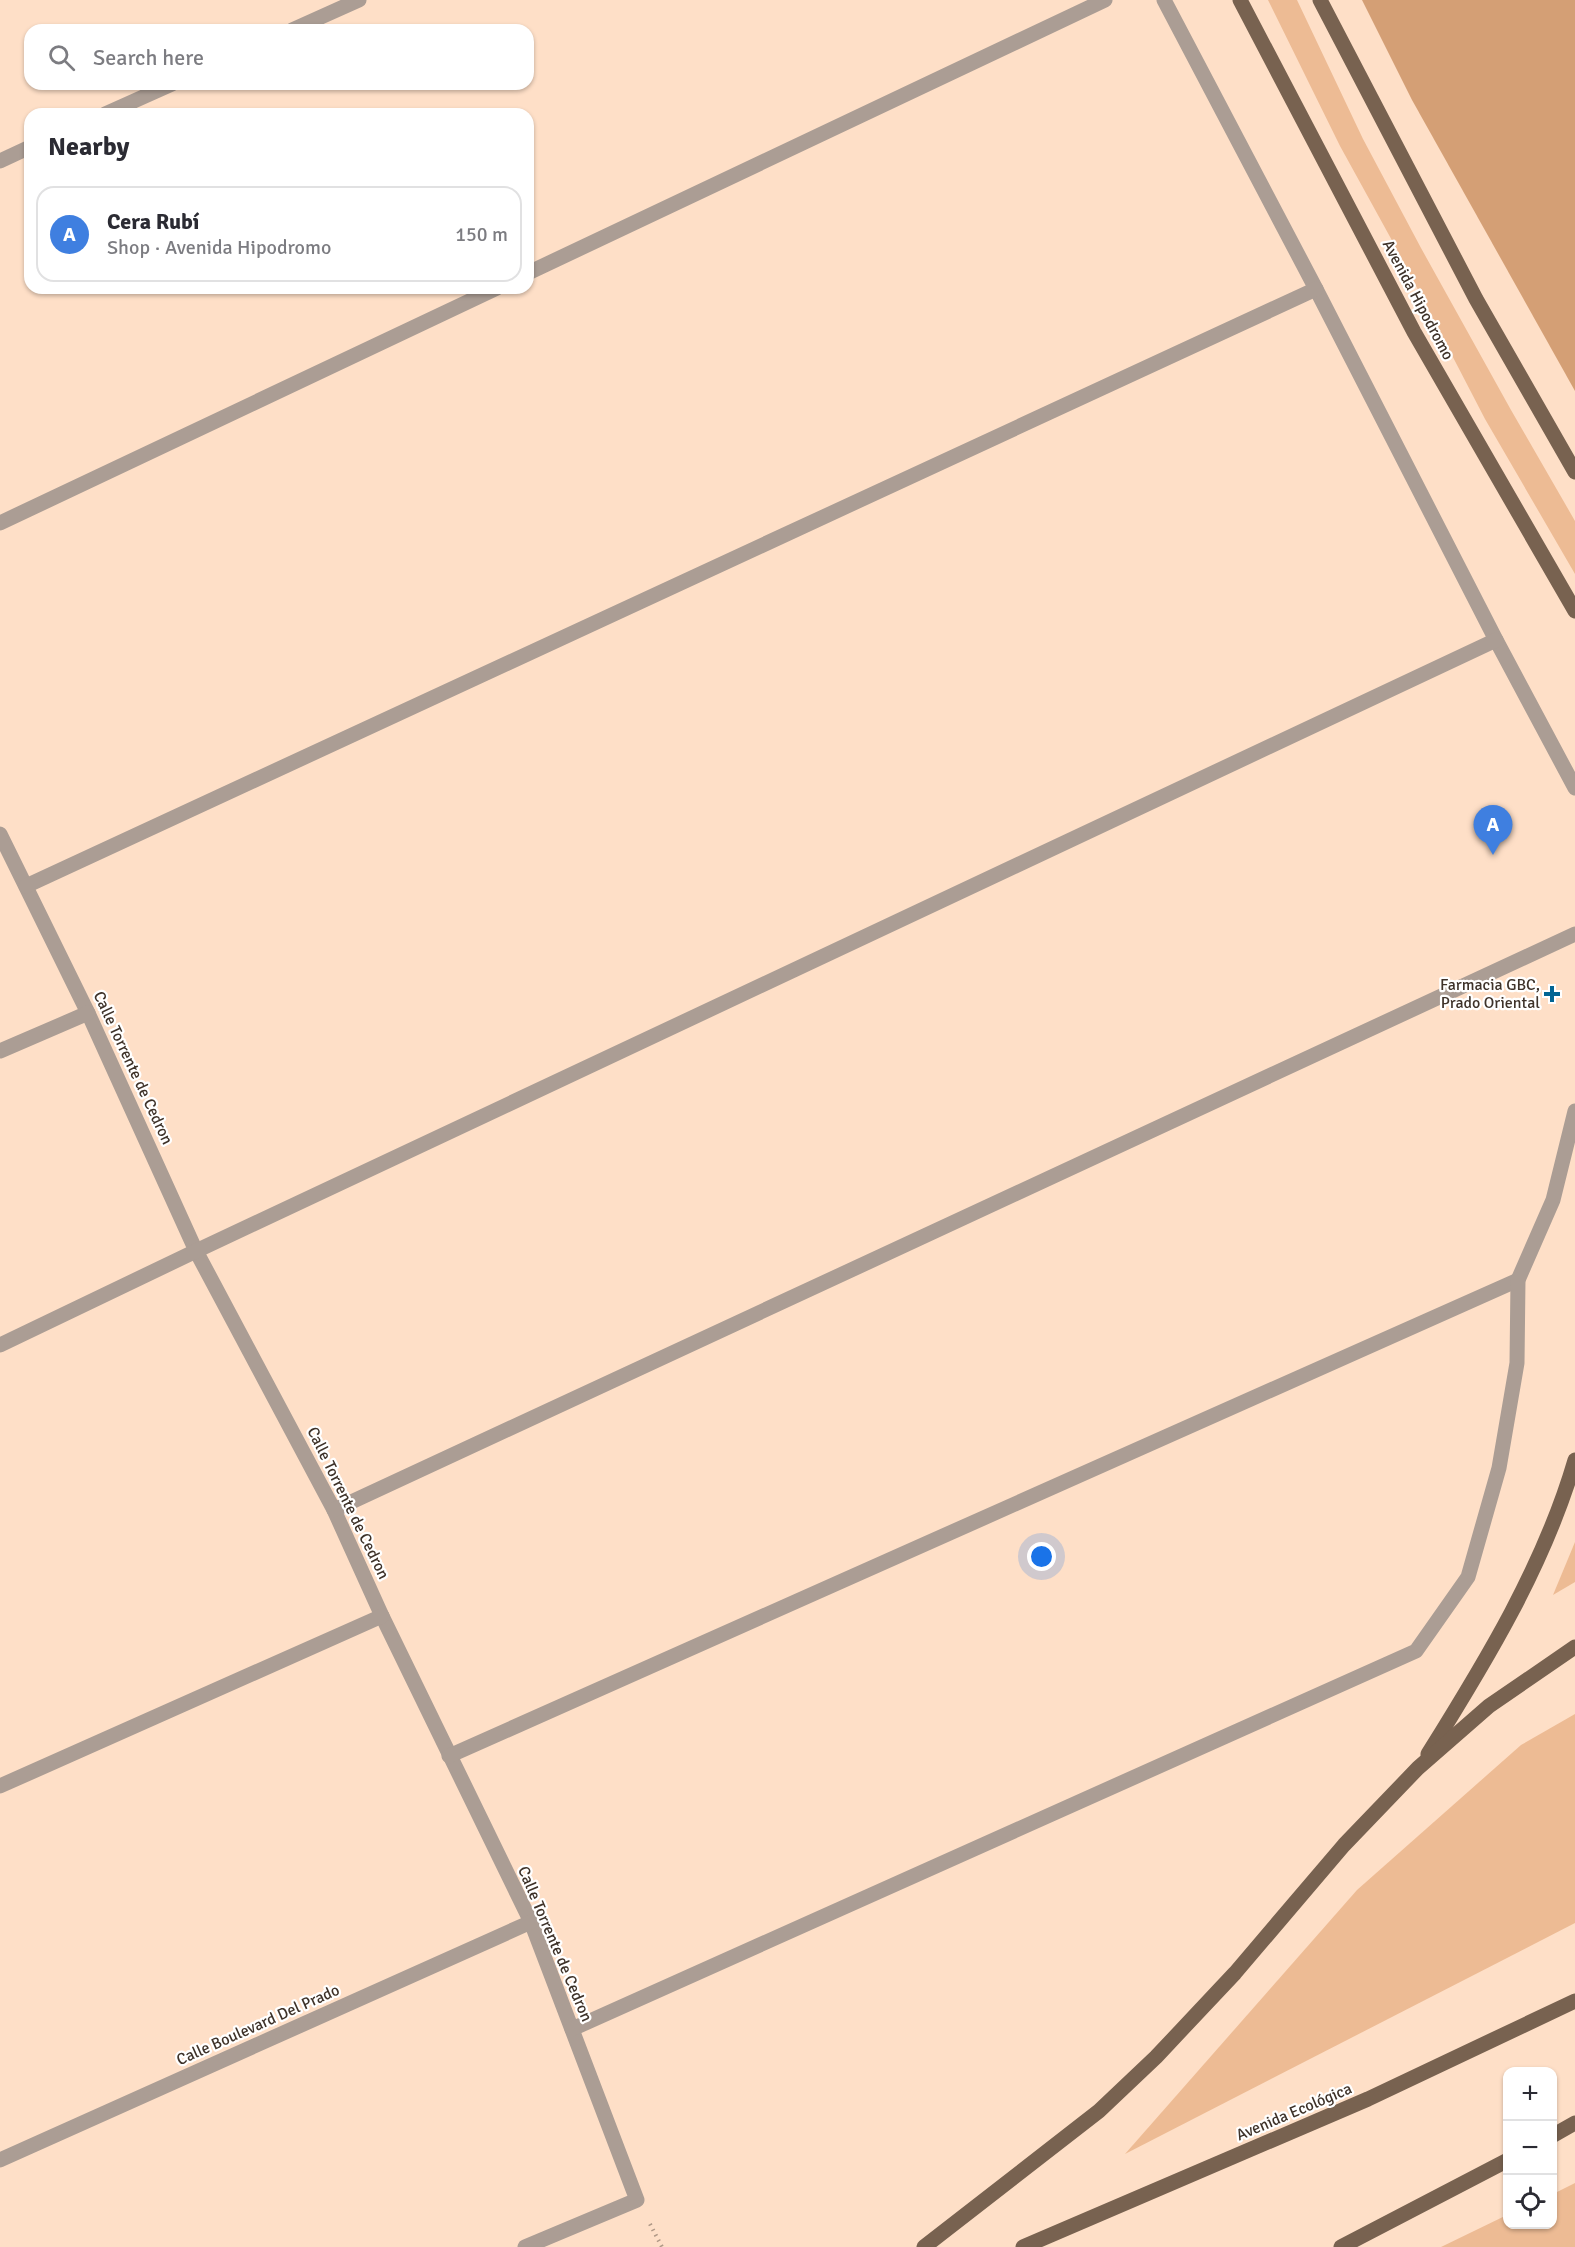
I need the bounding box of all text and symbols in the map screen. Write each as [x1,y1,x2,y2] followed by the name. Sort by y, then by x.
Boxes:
[24,24,534,90] search box
[45,41,78,74] icon: search
[93,44,204,71] text: Search here
[48,131,129,163] text: Nearby
[107,208,199,235] text: Cera Rubí
[63,222,76,247] text: A
[455,222,508,247] text: 150 m
[107,235,331,260] text: Shop · Avenida Hipodromo
[1378,237,1458,363] street label: Avenida Hipodromo
[1474,806,1512,855] pin: A
[1440,975,1540,1013] place label: Farmacia GBC, Prado Oriental
[1545,987,1559,1001] marker: Farmacia GBC, Prado Oriental
[89,988,177,1148] street label: Calle Torrente de Cedron
[302,1424,394,1582] street label: Calle Torrente de Cedron
[1027,1542,1056,1571] your location
[513,1863,597,2025] street label: Calle Torrente de Cedron
[173,1980,343,2070] street label: Calle Boulevard Del Prado
[1503,2067,1557,2229] map controls
[1503,2067,1557,2121] button: +
[1233,2079,1355,2145] street label: Avenida Ecológica
[1503,2121,1557,2175] button: −
[1503,2175,1557,2229] button: locate

